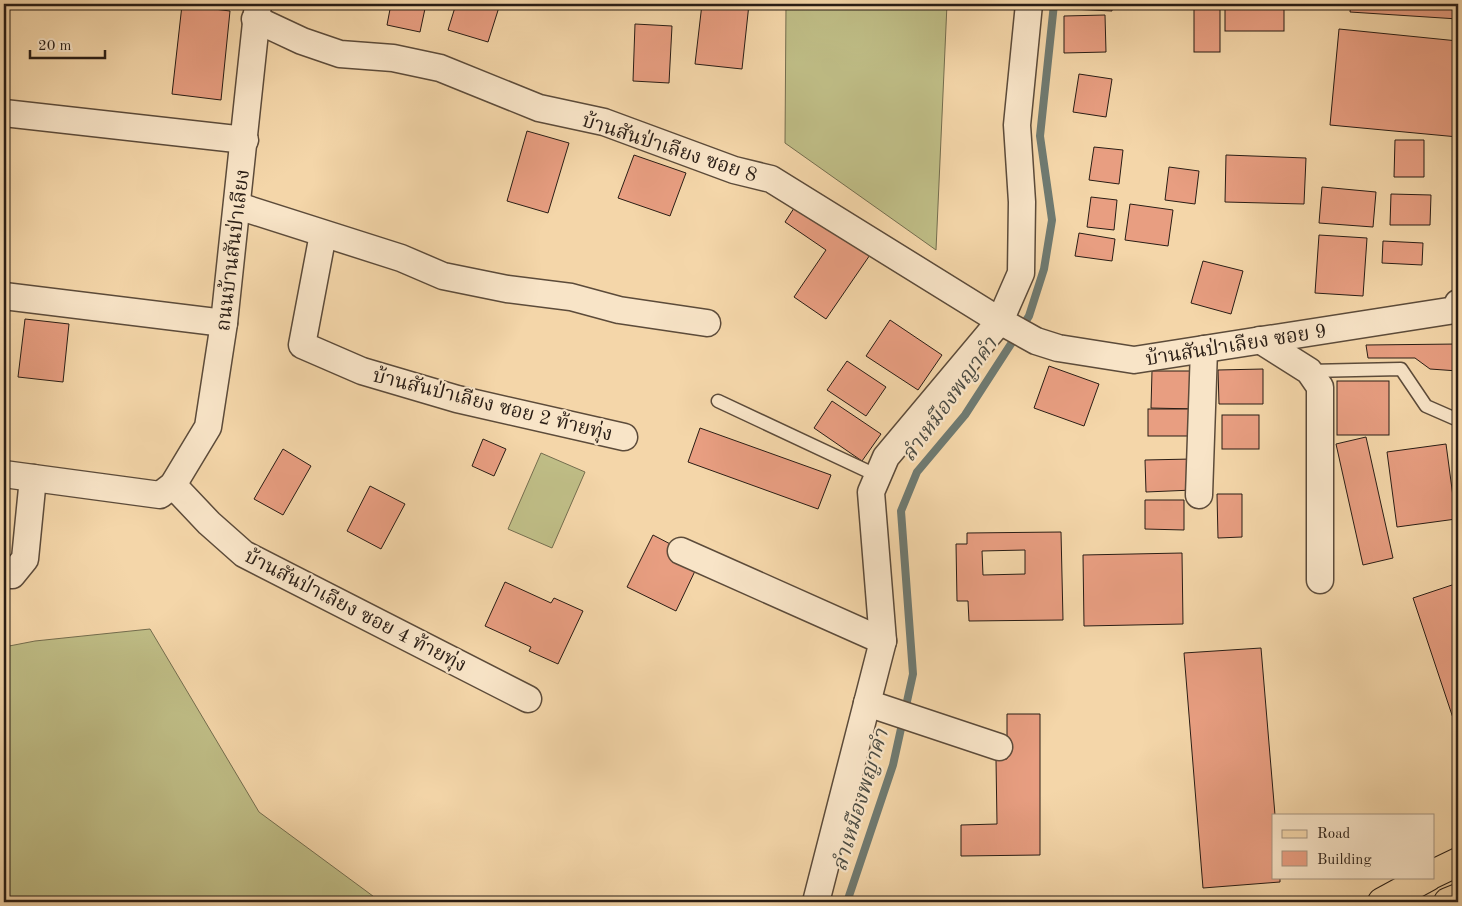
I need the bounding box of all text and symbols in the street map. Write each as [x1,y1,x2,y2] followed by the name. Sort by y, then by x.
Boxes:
[30,28,105,60] scale bar
[38,39,72,54] text: 20 m
[579,108,760,187] street label: บ้านสันป่าเลียง ซอย 8
[211,168,254,332] street label: ถนนบ้านสันป่าเลียง
[1144,319,1328,370] street label: บ้านสันป่าเลียง ซอย 9
[897,332,1003,466] water label: ลำเหมืองพญาคำ
[370,364,615,446] street label: บ้านสันป่าเลียง ซอย 2 ท้ายทุ่ง
[240,544,471,677] street label: บ้านสันป่าเลียง ซอย 4 ท้ายทุ่ง
[828,726,894,874] water label: ลำเหมืองพญาคำ
[1272,814,1434,878] legend
[1317,827,1351,842] text: Road
[1317,853,1372,868] text: Building

